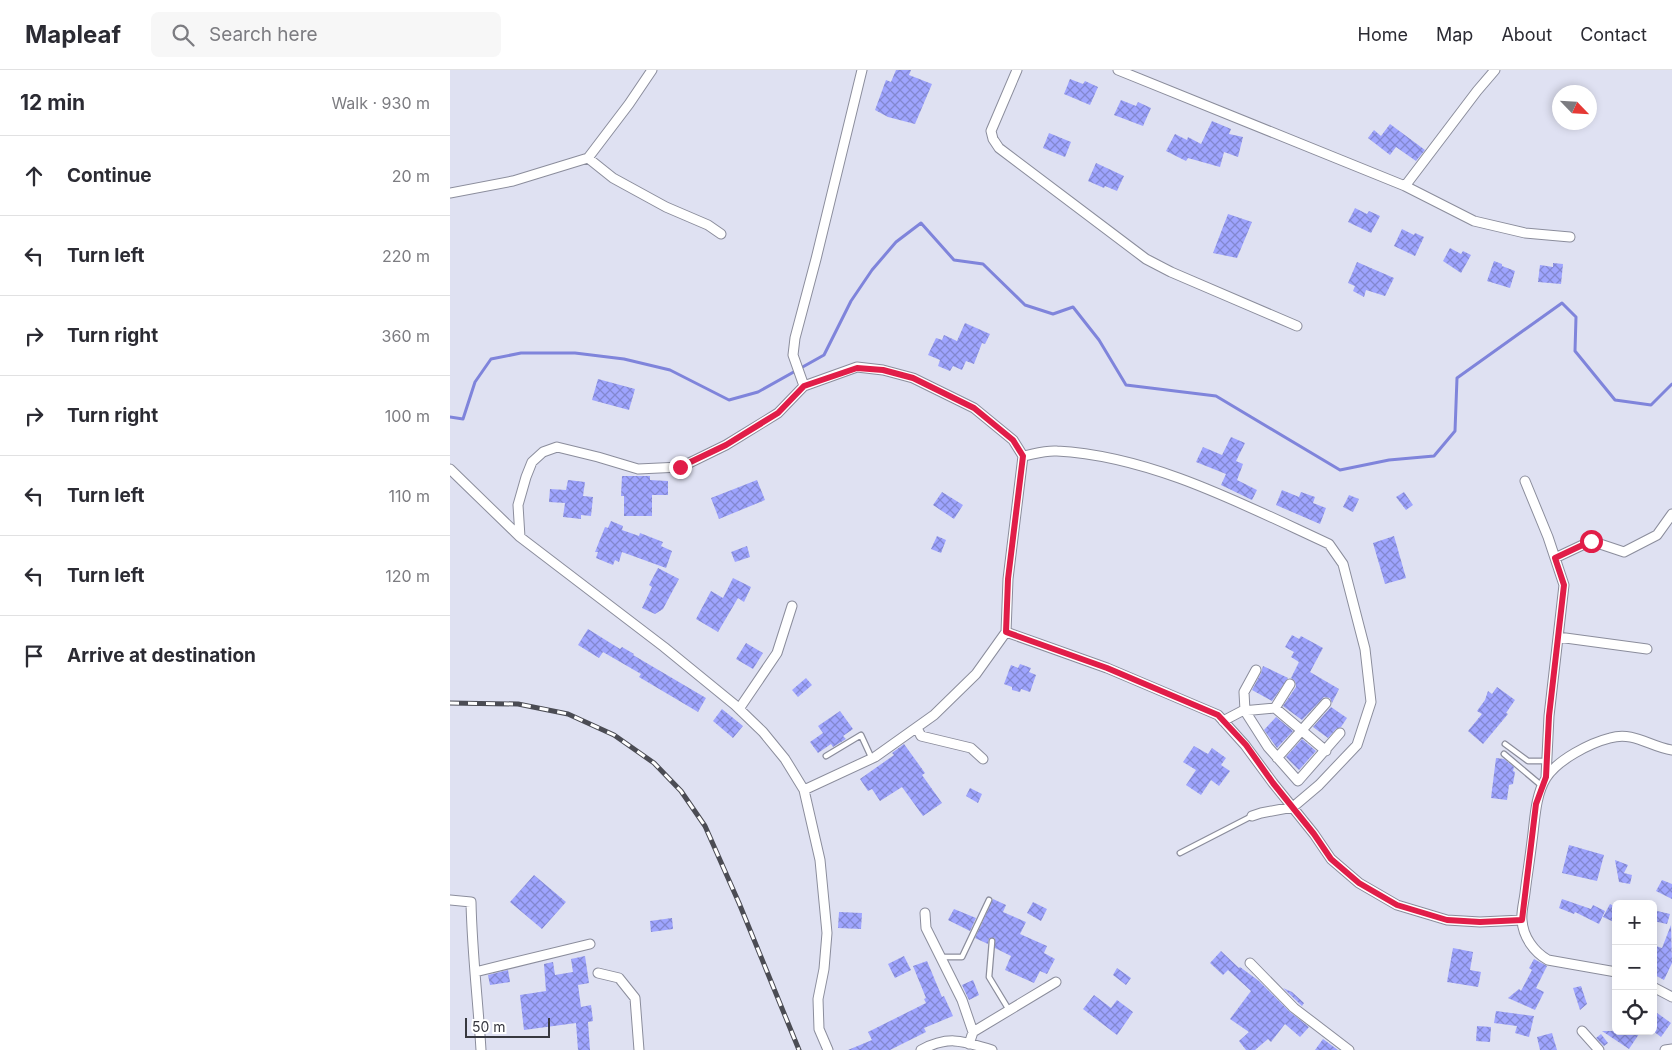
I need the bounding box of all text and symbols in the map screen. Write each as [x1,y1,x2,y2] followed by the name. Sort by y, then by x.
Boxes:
[151,12,501,57] search box
[25,20,121,49] text: Mapleaf
[169,21,197,49] icon: search
[209,23,318,46] text: Search here
[1358,24,1408,45] text: Home
[1436,24,1473,45] text: Map
[1501,24,1552,45] text: About
[1580,24,1647,45] text: Contact
[1552,85,1597,130] north arrow
[20,90,85,115] text: 12 min
[331,93,430,113] text: Walk · 930 m
[20,162,48,190] icon: ahead
[67,164,152,187] text: Continue
[392,166,430,186] text: 20 m
[20,242,48,270] icon: left
[67,244,145,267] text: Turn left
[382,246,430,266] text: 220 m
[20,322,48,350] icon: right
[67,324,158,347] text: Turn right
[382,326,430,346] text: 360 m
[20,402,48,430] icon: right
[67,404,158,427] text: Turn right
[385,406,430,426] text: 100 m
[669,456,692,479] route end
[20,482,48,510] icon: left
[67,484,145,507] text: Turn left
[388,486,430,506] text: 110 m
[1580,530,1603,553] route start
[20,562,48,590] icon: left
[67,564,145,587] text: Turn left
[385,566,430,586] text: 120 m
[20,642,48,670] icon: arrive
[67,644,256,667] text: Arrive at destination
[1612,900,1657,1035] map controls
[1612,900,1657,945] button: +
[1612,945,1657,990] button: −
[1612,990,1657,1035] button: locate
[465,1015,550,1038] scale bar
[472,1018,506,1035] text: 50 m

